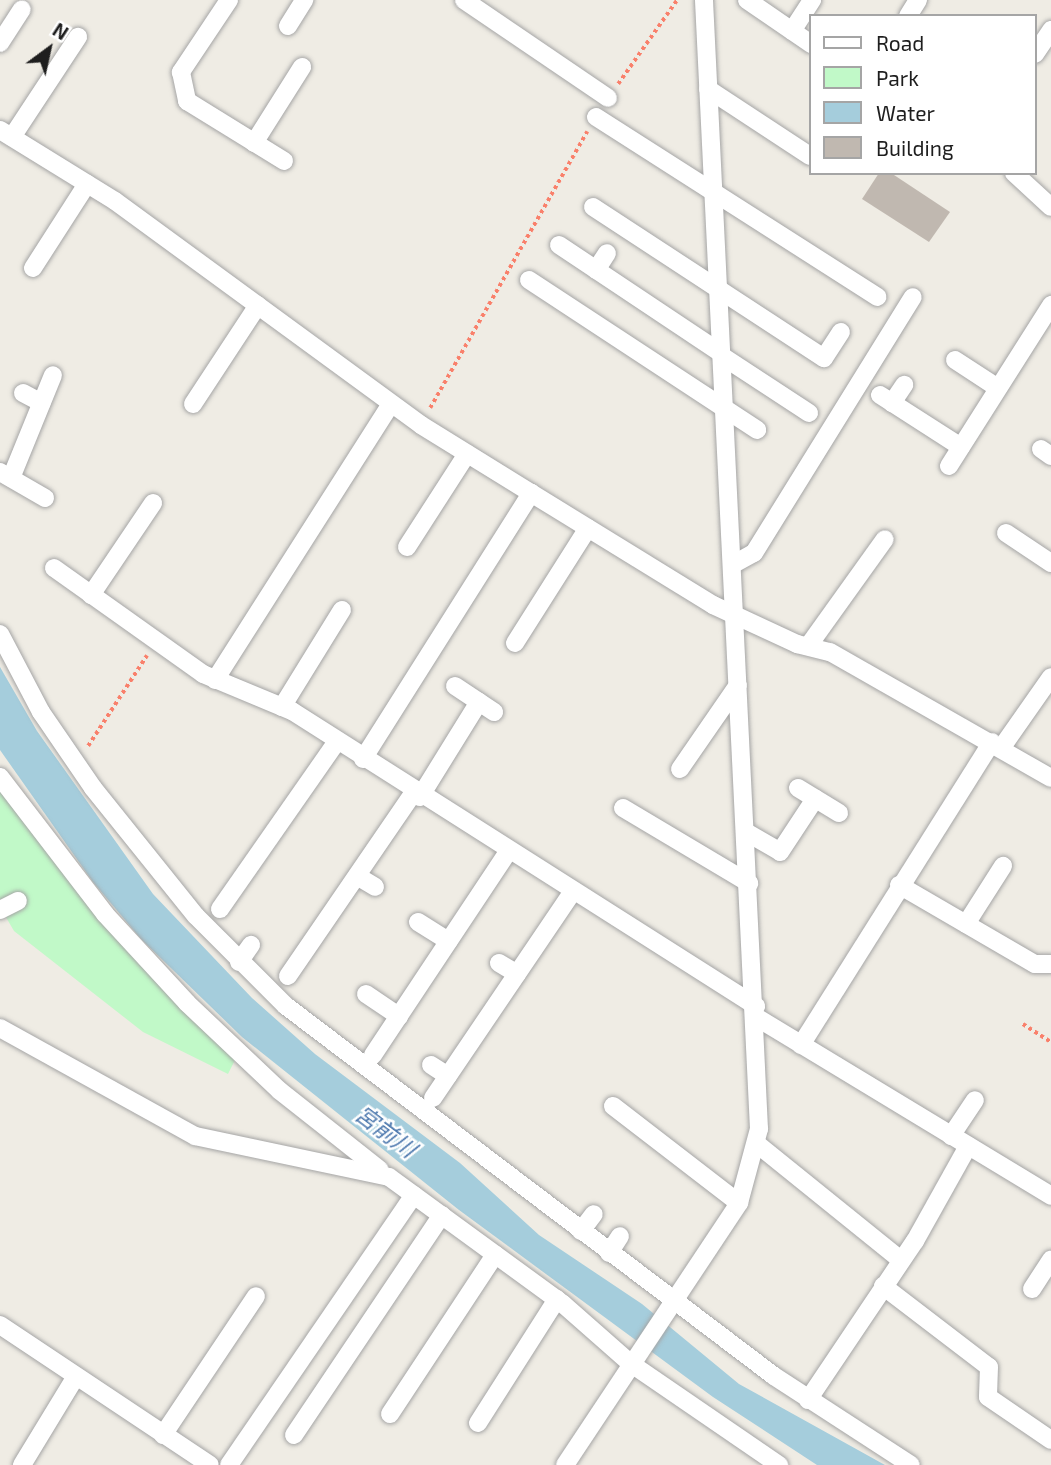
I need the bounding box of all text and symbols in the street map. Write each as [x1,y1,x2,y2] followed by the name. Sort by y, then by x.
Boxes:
[14,14,84,84] north arrow
[810,14,1037,175] legend
[49,18,73,44] text: N
[876,30,924,55] text: Road
[876,65,919,90] text: Park
[876,100,935,125] text: Water
[876,135,954,160] text: Building
[350,1099,422,1163] water label: 宮前川

